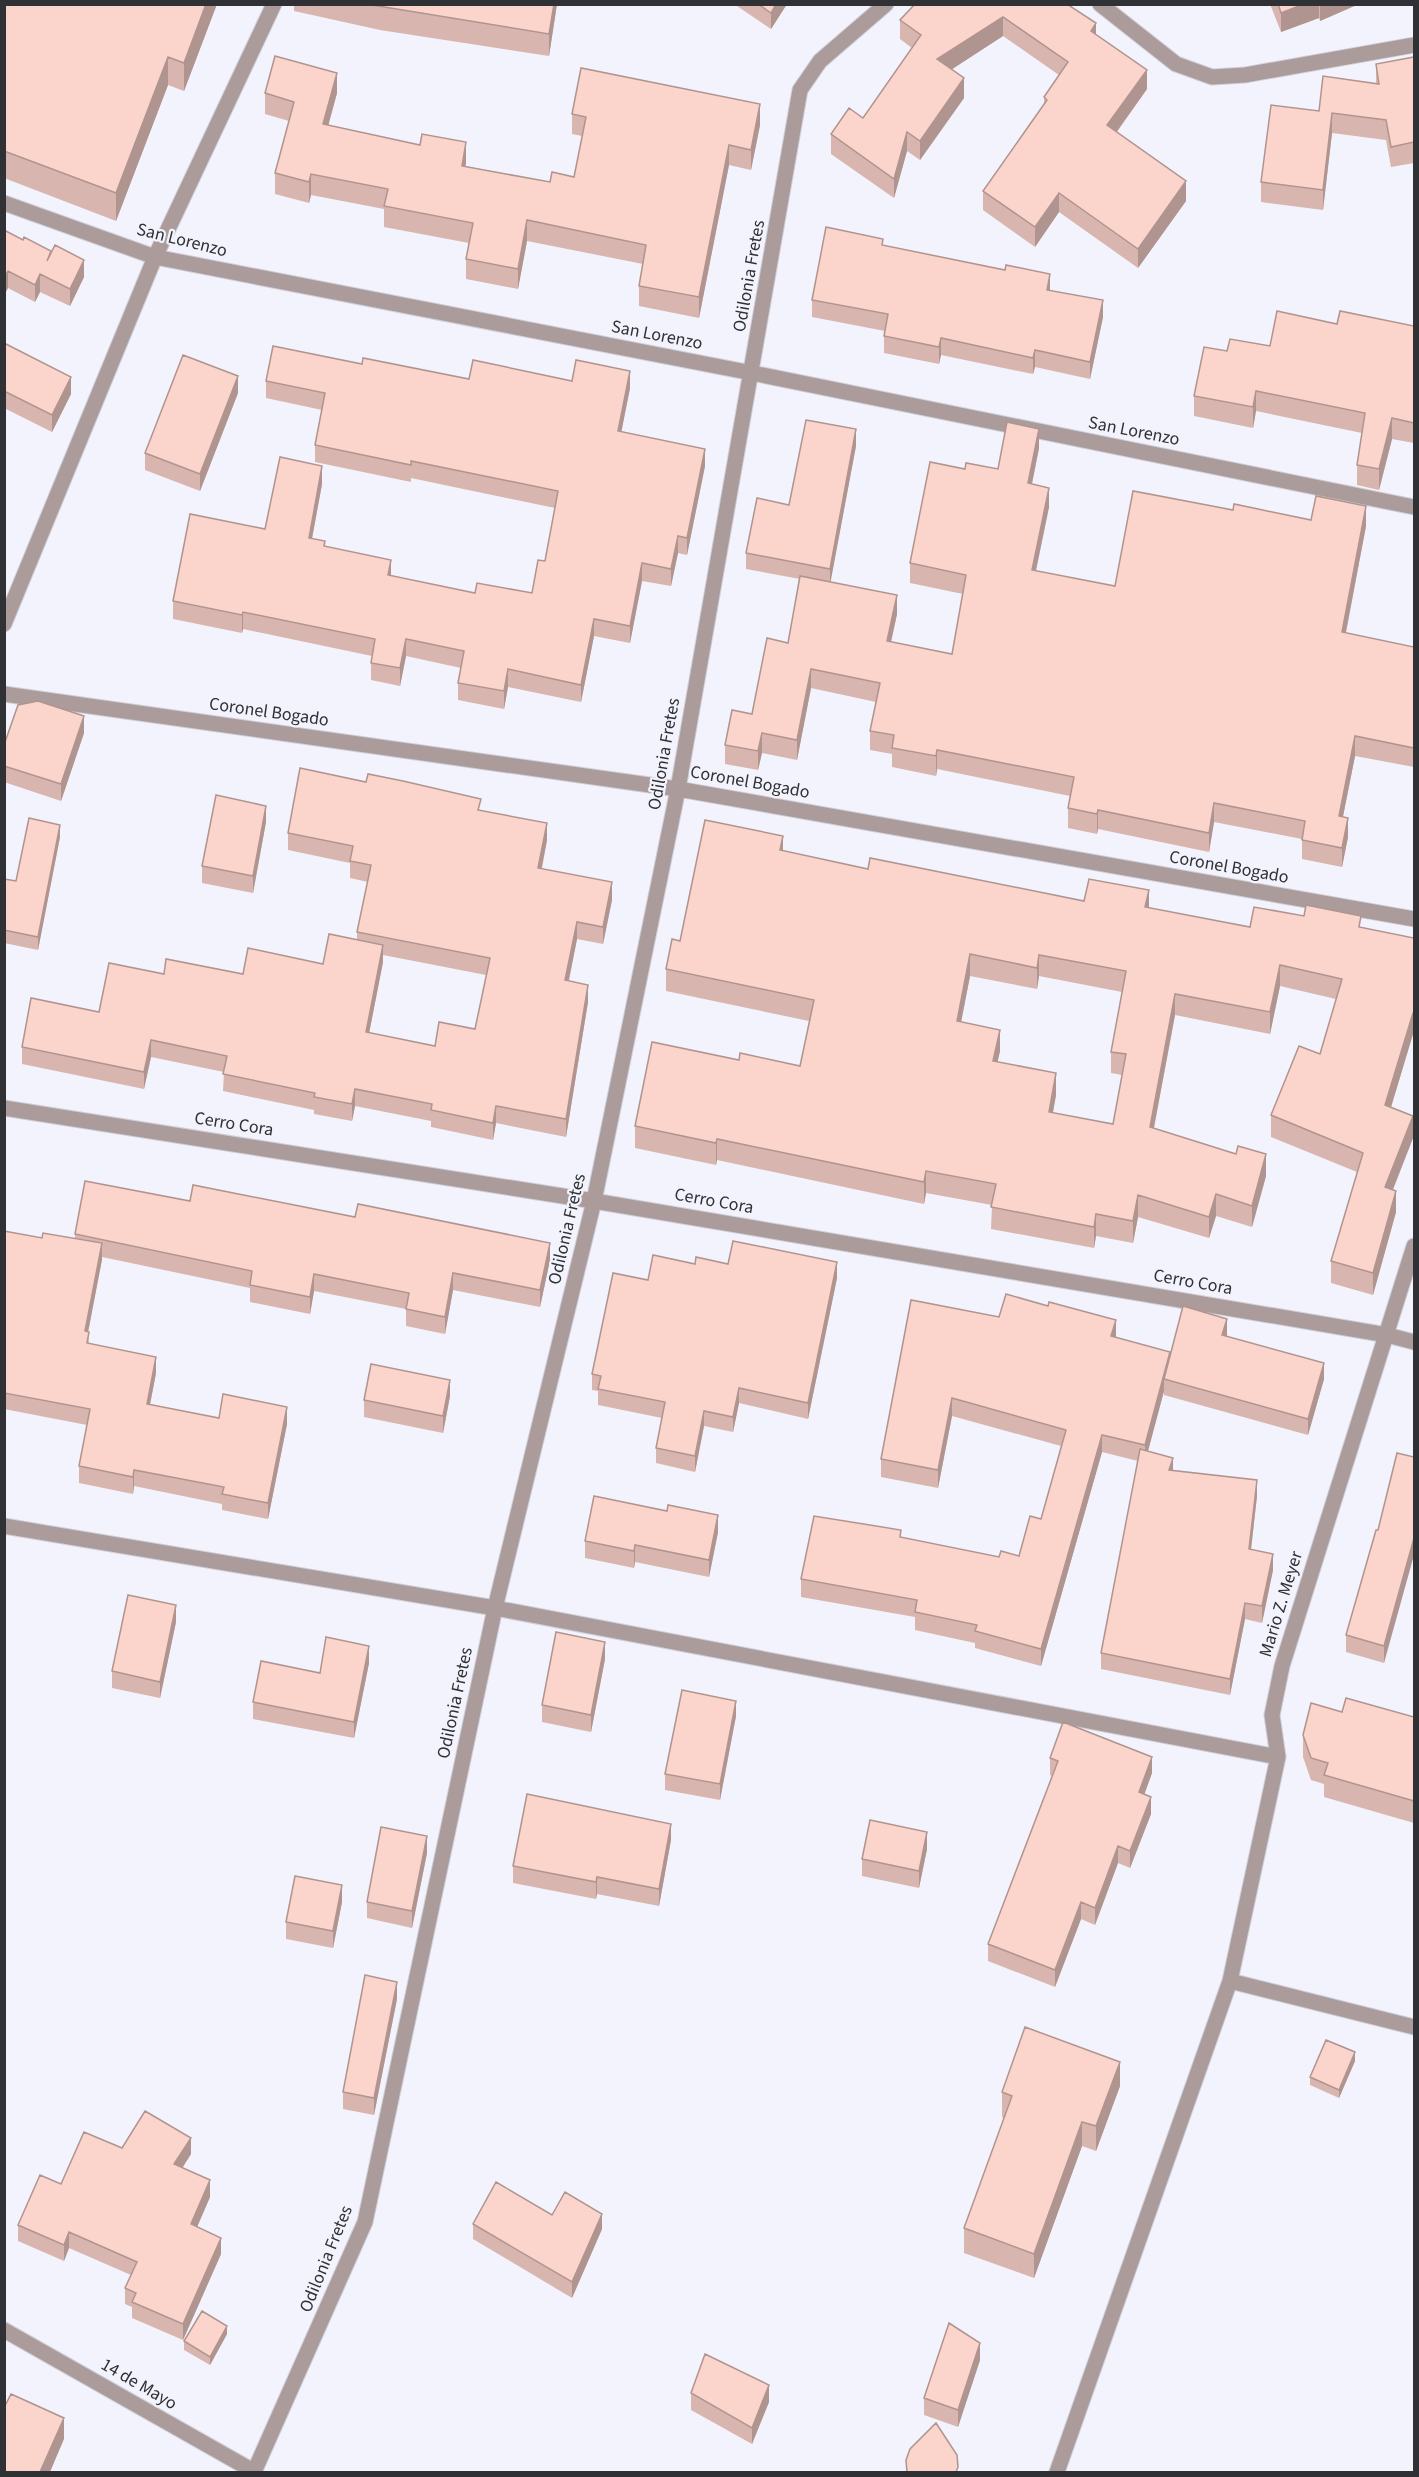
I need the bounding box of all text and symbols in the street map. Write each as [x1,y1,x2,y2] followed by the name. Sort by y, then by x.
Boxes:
[134,217,230,263] street label: San Lorenzo
[727,218,771,334] street label: Odilonia Fretes
[609,314,705,356] street label: San Lorenzo
[1086,410,1182,452] street label: San Lorenzo
[207,691,331,733] street label: Coronel Bogado
[642,696,686,812] street label: Odilonia Fretes
[688,759,812,805] street label: Coronel Bogado
[1167,844,1291,890] street label: Coronel Bogado
[193,1105,275,1143] street label: Cerro Cora
[542,1171,592,1287] street label: Odilonia Fretes
[673,1182,755,1220] street label: Cerro Cora
[1152,1263,1234,1301] street label: Cerro Cora
[1253,1547,1309,1660] street label: Mario Z. Meyer
[431,1645,479,1761] street label: Odilonia Fretes
[293,2202,359,2316] street label: Odilonia Fretes
[96,2352,182,2416] street label: 14 de Mayo

